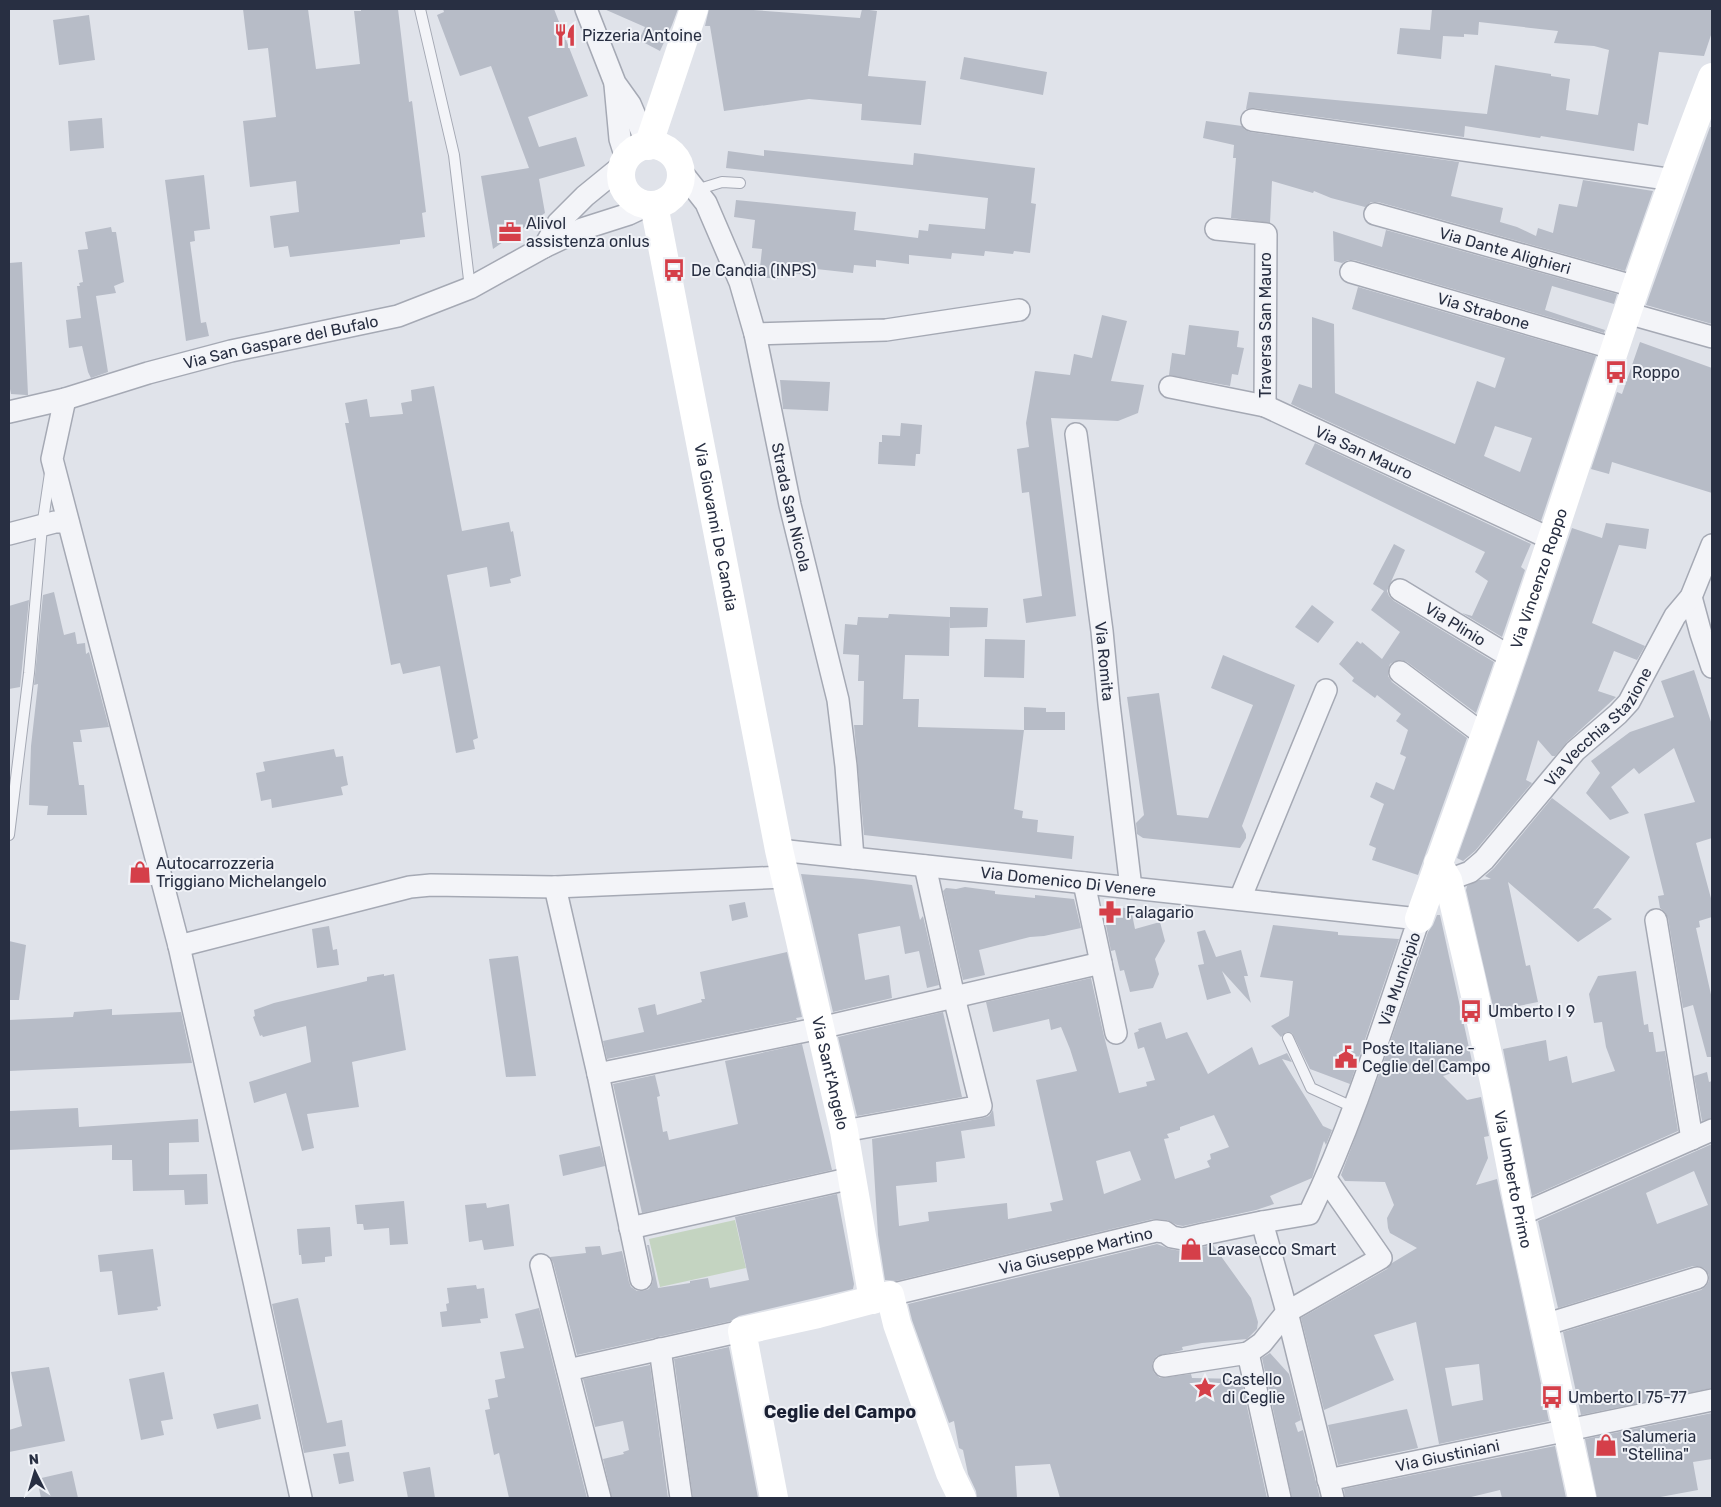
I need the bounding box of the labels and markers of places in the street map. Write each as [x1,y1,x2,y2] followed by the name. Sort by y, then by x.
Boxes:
[552,22,578,48] restaurant icon: Pizzeria Antoine
[582,26,702,45] place label: Pizzeria Antoine
[526,214,650,251] place label: Alivol assistenza onlus
[497,219,523,245] office icon: Alivol assistenza onlus
[661,257,687,283] bus stop icon: De Candia (INPS)
[691,261,816,280] place label: De Candia (INPS)
[1603,359,1629,385] bus stop icon: Roppo
[1632,363,1680,382] place label: Roppo
[156,854,327,891] place label: Autocarrozzeria Triggiano Michelangelo
[127,859,153,885] shop icon: Autocarrozzeria Triggiano Michelangelo
[1097,899,1123,925] pharmacy icon: Falagario
[1126,903,1194,922] place label: Falagario
[1458,998,1484,1024] bus stop icon: Umberto I 9
[1488,1002,1575,1021] place label: Umberto I 9
[1362,1039,1491,1076] place label: Poste Italiane - Ceglie del Campo
[1333,1044,1359,1070] public building icon: Poste Italiane - Ceglie del Campo
[1178,1236,1204,1262] shop icon: Lavasecco Smart
[1208,1240,1336,1259] place label: Lavasecco Smart
[1222,1370,1285,1407] place label: Castello di Ceglie
[1192,1375,1218,1401] place icon: Castello di Ceglie
[1539,1384,1565,1410] bus stop icon: Umberto I 75-77
[1568,1388,1687,1407] place label: Umberto I 75-77
[1622,1427,1696,1464] place label: Salumeria "Stellina"
[1593,1432,1619,1458] shop icon: Salumeria "Stellina"

